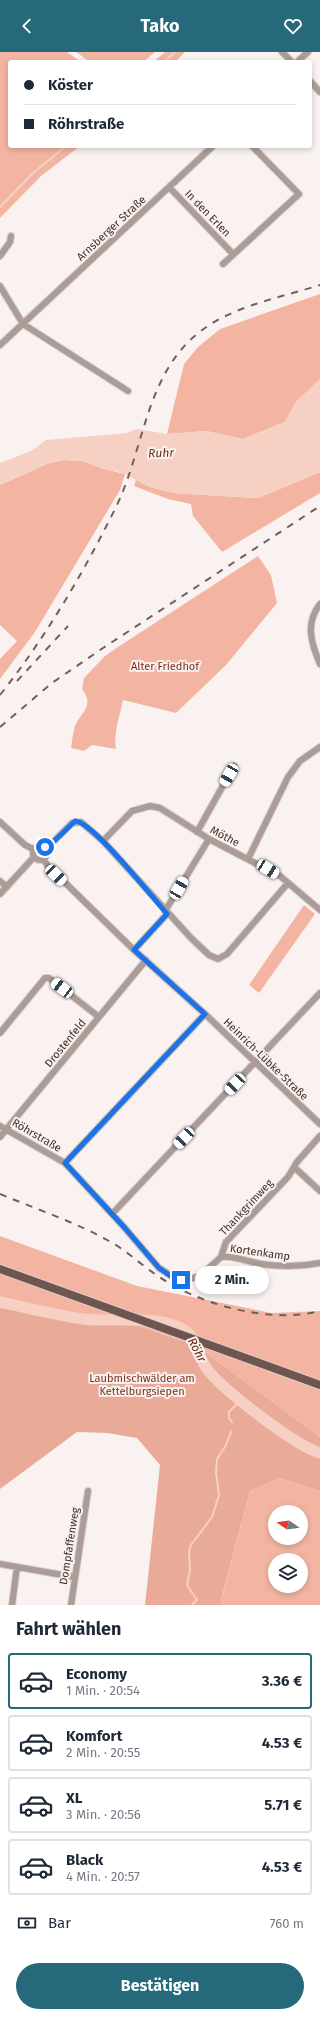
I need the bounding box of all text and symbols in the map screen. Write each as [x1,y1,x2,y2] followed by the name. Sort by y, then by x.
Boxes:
[16,15,38,37] icon: back
[141,15,179,37] text: Tako
[282,15,304,37] icon: heart
[48,76,93,94] text: Köster
[48,115,124,133] text: Röhrstraße
[182,187,233,240] street label: In den Erlen
[74,193,149,264] street label: Arnsberger Straße
[148,446,174,460] water label: Ruhr
[131,660,200,673] park label: Alter Friedhof
[218,762,240,788] car
[208,823,242,850] street label: Möthe
[36,838,54,856] route start
[255,858,281,880] car
[43,862,69,888] car
[168,875,190,901] car
[49,976,75,1000] car
[221,1016,311,1103] street label: Heinrich-Lübke-Straße
[42,1017,89,1070] street label: Drostenfeld
[222,1071,248,1097] car
[10,1116,64,1155] street label: Röhrstraße
[171,1125,197,1151] car
[217,1176,276,1238] street label: Thankgrimweg
[229,1242,291,1263] street label: Kortenkamp
[195,1266,269,1294] callout: 2 Min.
[172,1271,190,1289] route end
[215,1272,249,1287] text: 2 Min.
[185,1335,209,1365] water label: Röhr
[89,1372,195,1398] park label: Laubmischwälder am Kettelburgsiepen
[268,1505,308,1545] north arrow
[268,1505,308,1593] map controls
[57,1506,82,1586] street label: Dompfaffenweg
[268,1553,308,1593] button: layers
[16,1618,121,1640] text: Fahrt wählen
[18,1663,54,1699] icon: car
[66,1665,127,1683] text: Economy
[262,1672,302,1690] text: 3.36 €
[66,1683,140,1698] text: 1 Min. · 20:54
[18,1725,54,1761] icon: car
[66,1727,122,1745] text: Komfort
[262,1734,302,1752] text: 4.53 €
[66,1745,140,1760] text: 2 Min. · 20:55
[18,1787,54,1823] icon: car
[66,1789,82,1807] text: XL
[264,1796,302,1814] text: 5.71 €
[66,1807,141,1822] text: 3 Min. · 20:56
[18,1849,54,1885] icon: car
[66,1851,103,1869] text: Black
[262,1858,302,1876] text: 4.53 €
[66,1869,140,1884] text: 4 Min. · 20:57
[16,1912,38,1934] icon: cash
[48,1914,71,1932] text: Bar
[270,1916,304,1931] text: 760 m
[16,1963,304,2009] button: Bestätigen

